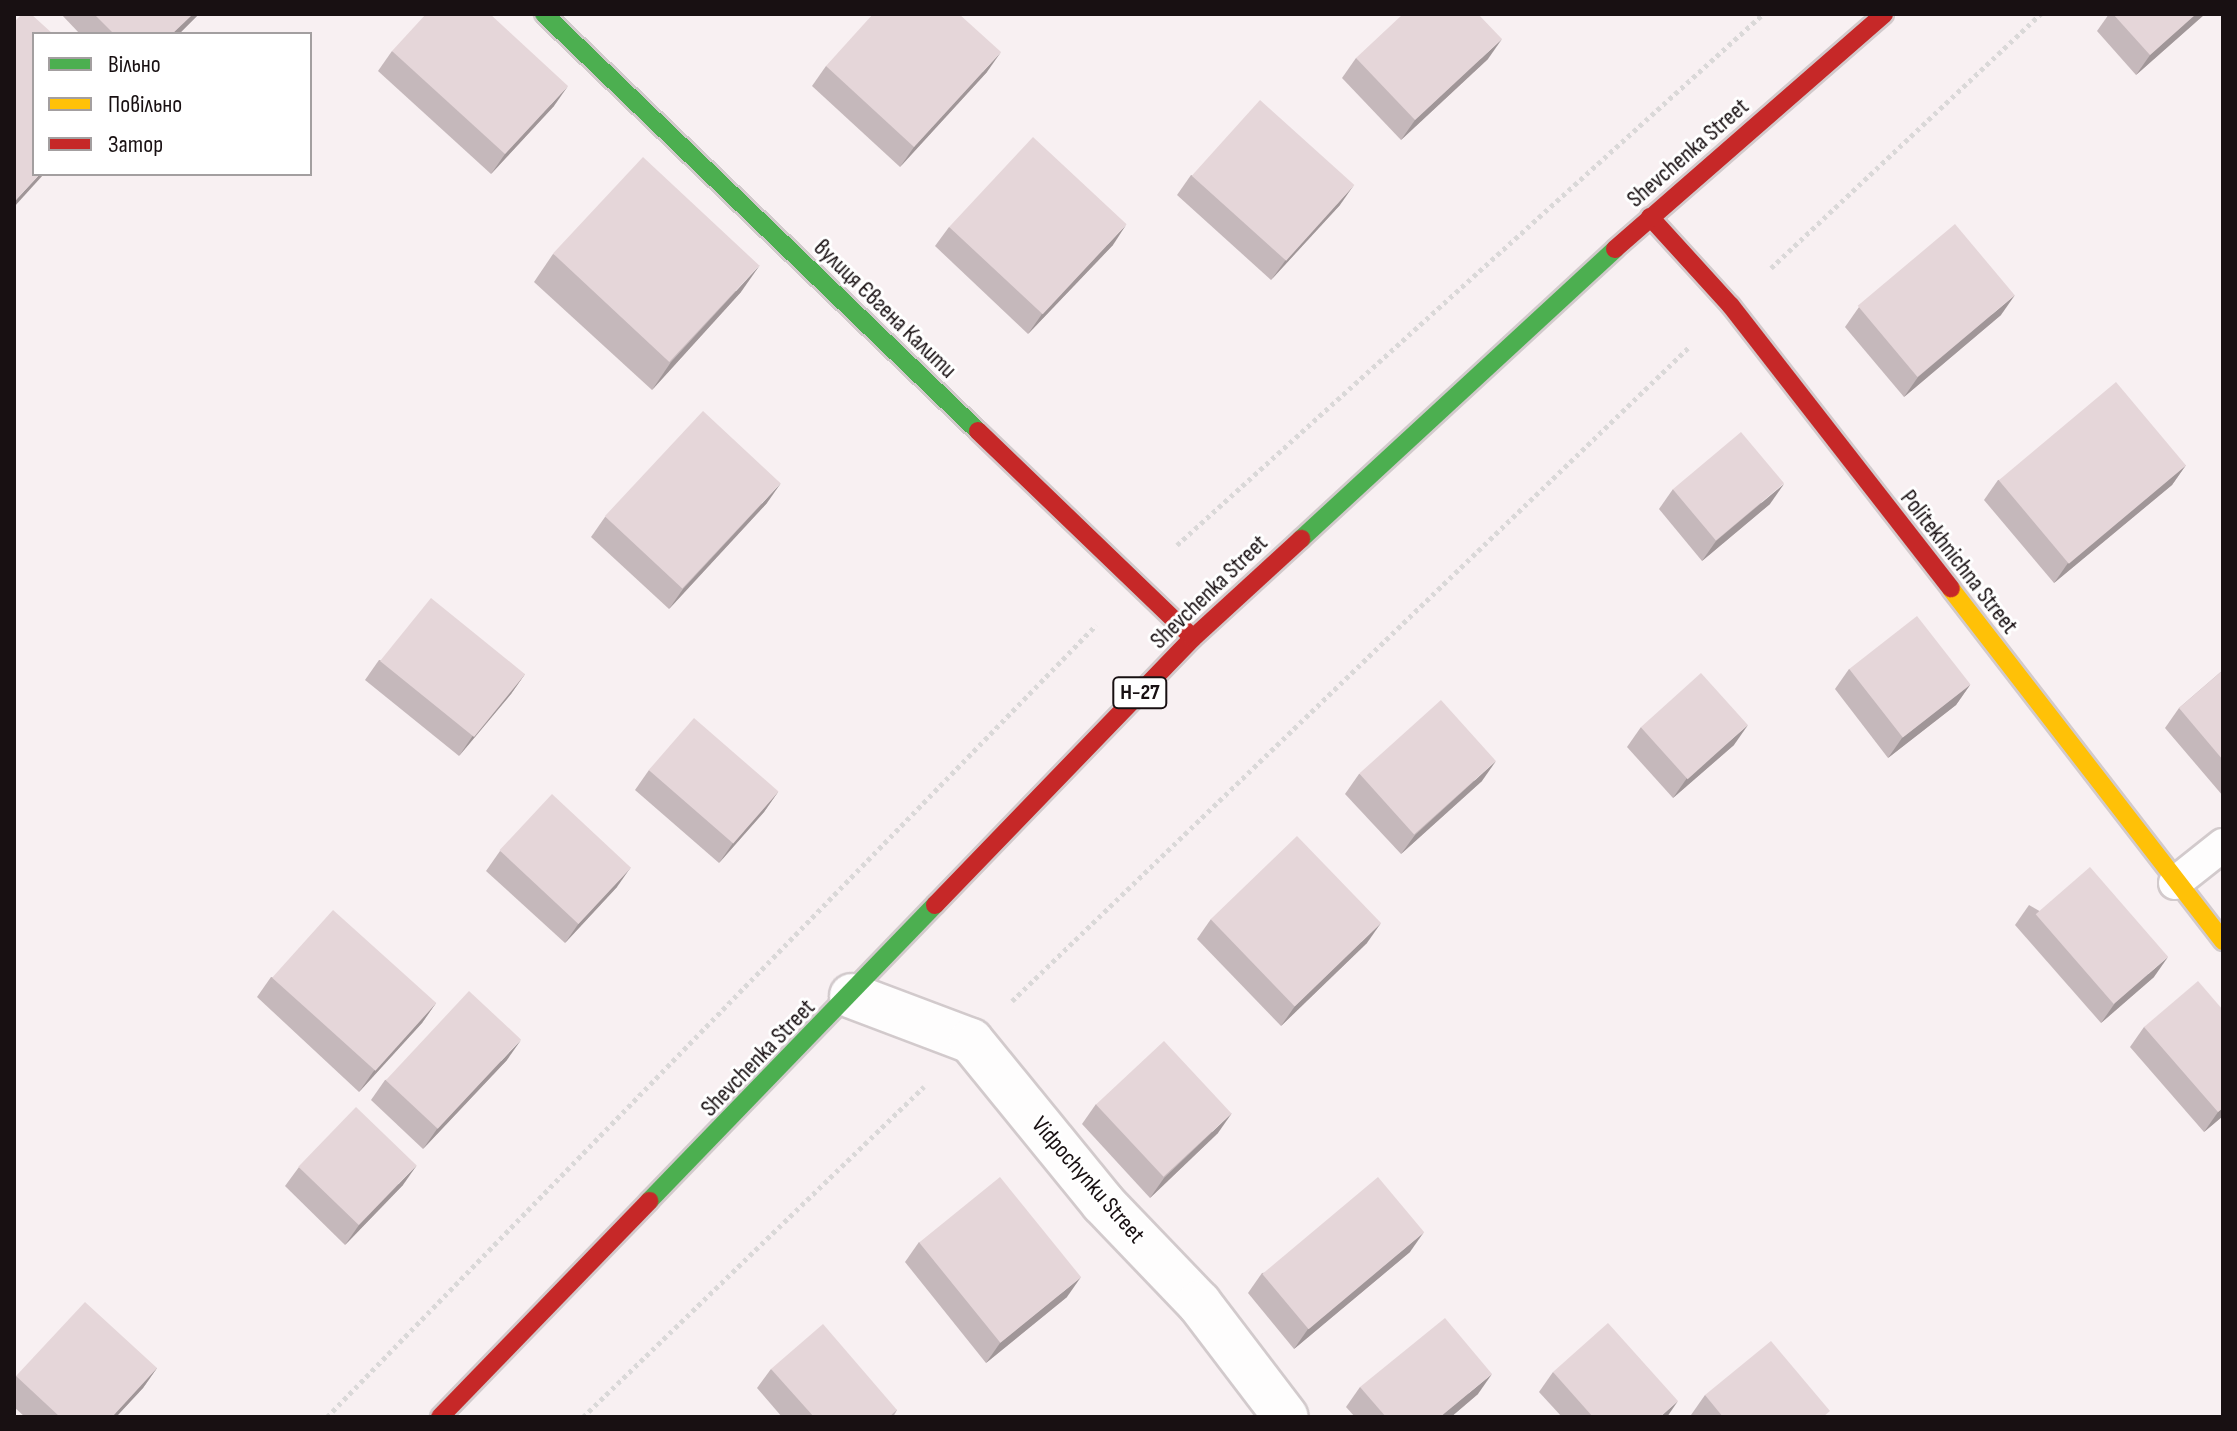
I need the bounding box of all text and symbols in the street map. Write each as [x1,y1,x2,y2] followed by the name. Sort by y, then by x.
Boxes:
[32,32,312,176] legend
[108,50,161,79] text: Вільно
[108,90,182,119] text: Повільно
[1621,92,1755,214] street label: Shevchenka Street
[108,130,163,159] text: Затор
[808,234,962,384] street label: вулиця Євгена Калити
[1894,484,2024,640] street label: Politekhnichna Street
[1144,529,1274,655] street label: Shevchenka Street
[1112,675,1168,711] road number: Н-27
[695,993,821,1123] street label: Shevchenka Street
[1025,1111,1151,1249] street label: Vidpochynku Street

